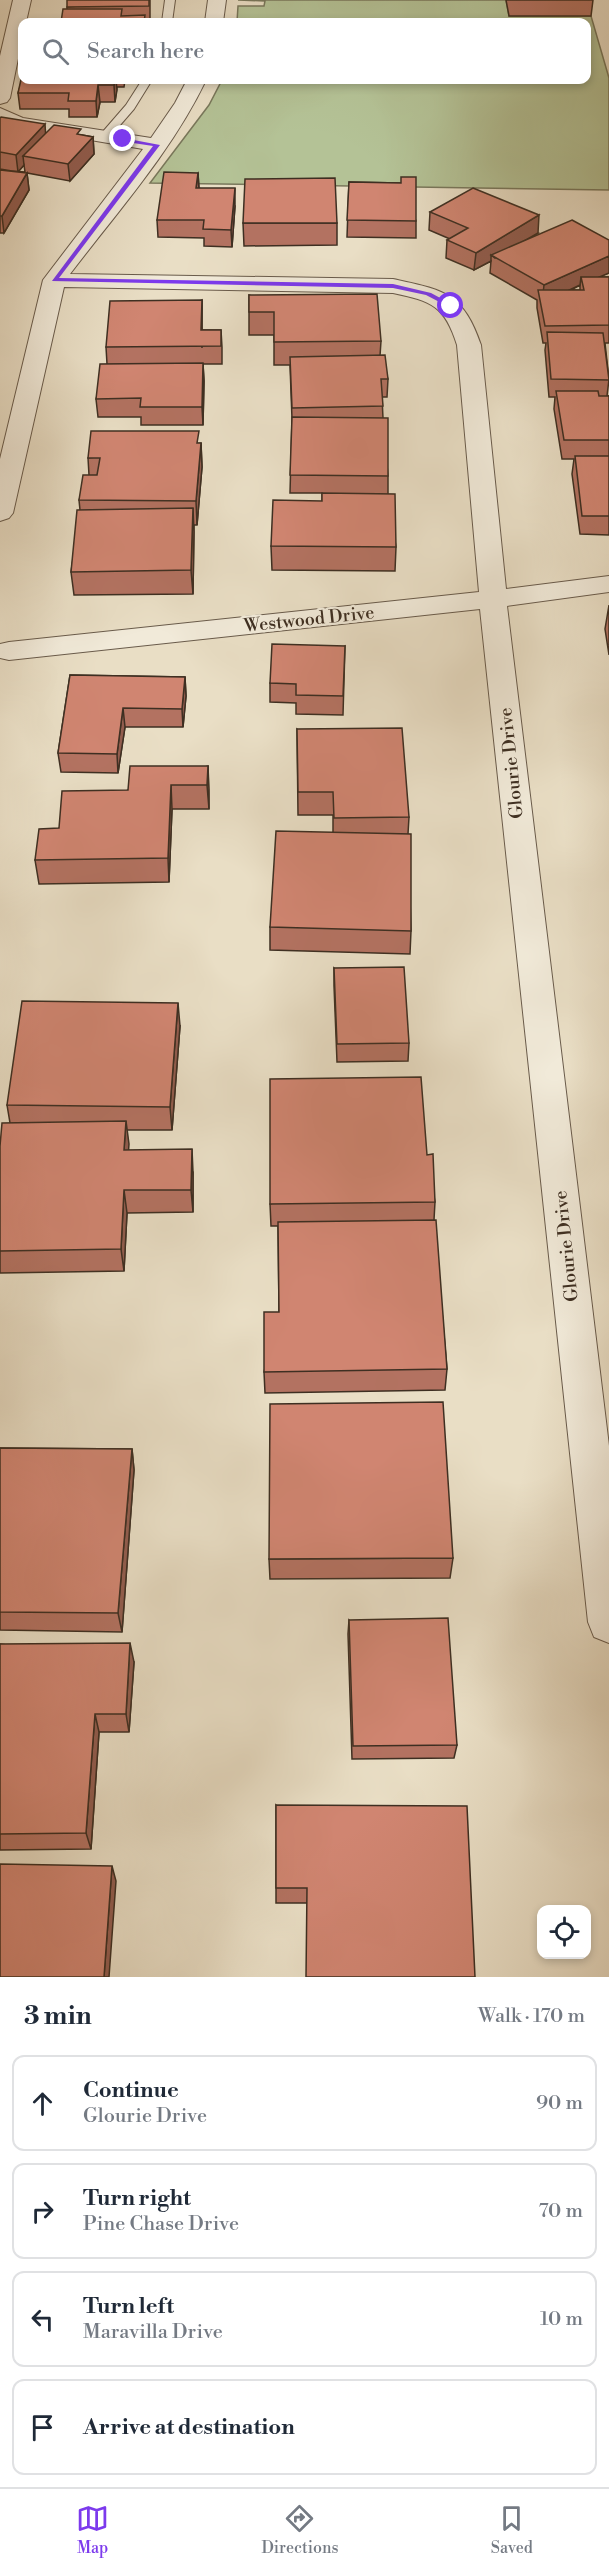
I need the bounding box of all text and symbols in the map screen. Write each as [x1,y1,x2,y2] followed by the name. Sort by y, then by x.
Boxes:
[18,18,591,84] search box
[39,35,72,68] icon: search
[87,38,204,65] text: Search here
[109,125,135,151] route end
[437,292,463,318] route start
[242,601,375,638] street label: Westwood Drive
[494,706,529,820] street label: Glourie Drive
[549,1189,584,1303] street label: Glourie Drive
[537,1905,591,1959] map controls
[537,1905,591,1959] button: locate
[24,2000,92,2032] text: 3 min
[478,2004,585,2029] text: Walk · 170 m
[83,2077,179,2104] text: Continue
[26,2087,59,2120] icon: ahead
[536,2091,583,2116] text: 90 m
[83,2104,207,2129] text: Glourie Drive
[83,2185,191,2212] text: Turn right
[26,2195,59,2228] icon: right
[539,2199,583,2224] text: 70 m
[83,2212,239,2237] text: Pine Chase Drive
[83,2293,174,2320] text: Turn left
[26,2303,59,2336] icon: left
[540,2307,583,2332] text: 10 m
[83,2320,223,2345] text: Maravilla Drive
[26,2411,59,2444] icon: arrive
[83,2414,295,2441] text: Arrive at destination
[76,2502,109,2558] tab: Map
[261,2502,339,2558] tab: Directions
[491,2502,533,2558] tab: Saved

